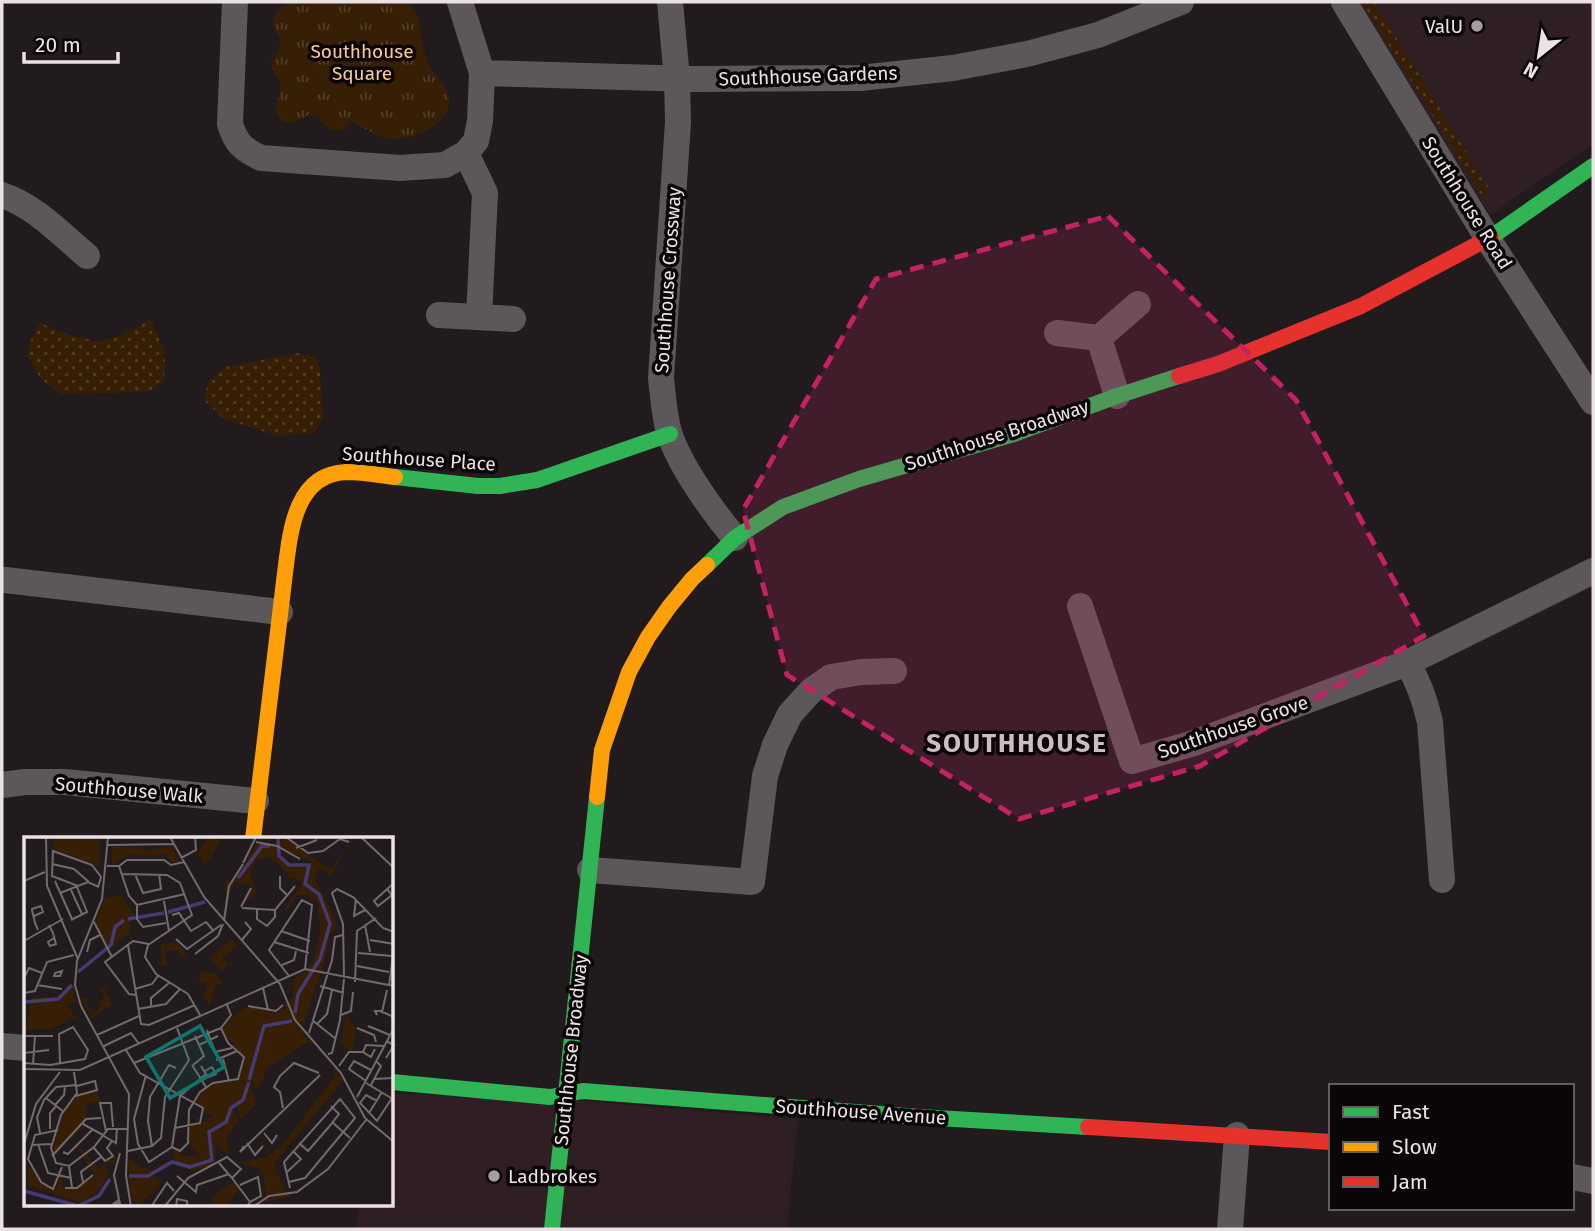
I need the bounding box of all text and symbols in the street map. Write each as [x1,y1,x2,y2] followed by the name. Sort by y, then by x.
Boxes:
[1425,15,1463,38] place label: ValU
[1469,18,1485,34] marker: ValU
[24,21,119,65] scale bar
[1504,21,1574,91] north arrow
[35,32,81,58] text: 20 m
[310,40,414,85] park label: Southhouse Square
[1520,57,1542,83] text: N
[718,61,898,91] street label: Southhouse Gardens
[1417,133,1517,273] street label: Southhouse Road
[650,186,686,374] street label: Southhouse Crossway
[902,394,1092,476] street label: Southhouse Broadway
[341,442,497,476] street label: Southhouse Place
[1155,690,1311,764] street label: Southhouse Grove
[926,728,1108,759] district label: SOUTHHOUSE
[54,772,204,808] street label: Southhouse Walk
[24,837,394,1206] inset map
[550,953,593,1147] street label: Southhouse Broadway
[1329,1084,1574,1210] legend
[775,1095,947,1129] street label: Southhouse Avenue
[1392,1099,1430,1125] text: Fast
[1392,1134,1437,1160] text: Slow
[508,1165,597,1188] place label: Ladbrokes
[486,1168,502,1184] marker: Ladbrokes
[1392,1169,1428,1195] text: Jam

